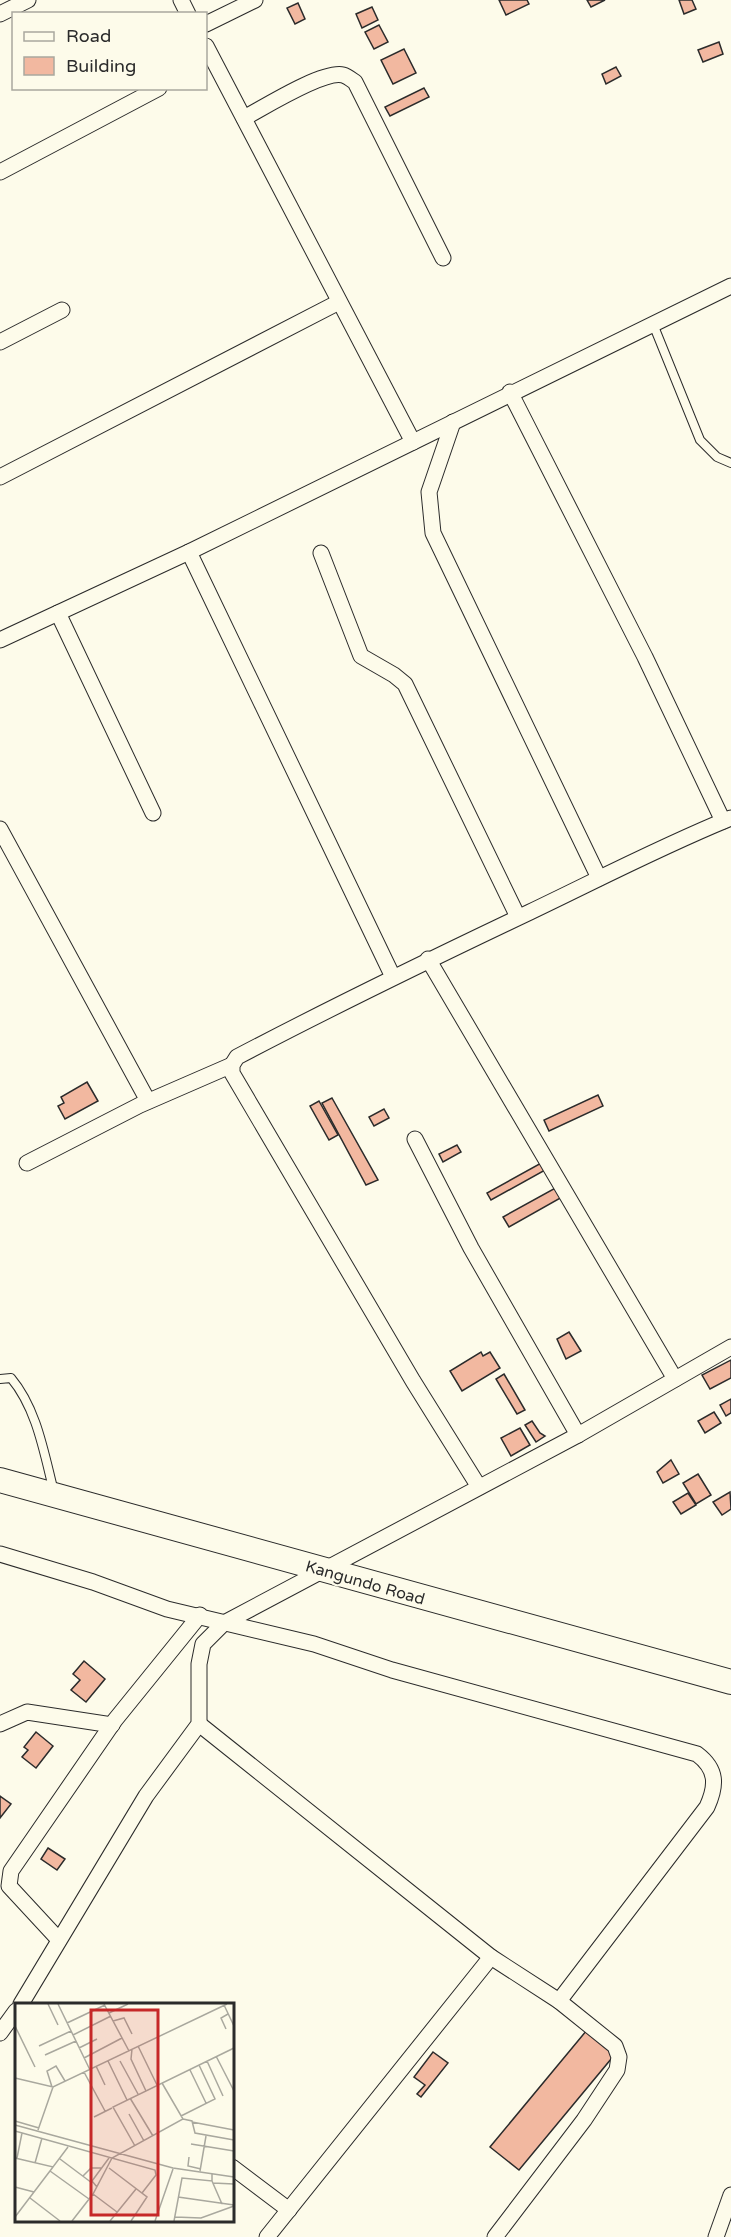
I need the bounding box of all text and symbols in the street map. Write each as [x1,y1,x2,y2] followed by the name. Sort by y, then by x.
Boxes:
[12,12,207,90] legend
[66,25,111,47] text: Road
[66,55,136,77] text: Building
[303,1556,427,1610] street label: Kangundo Road
[15,2003,234,2222] inset map

